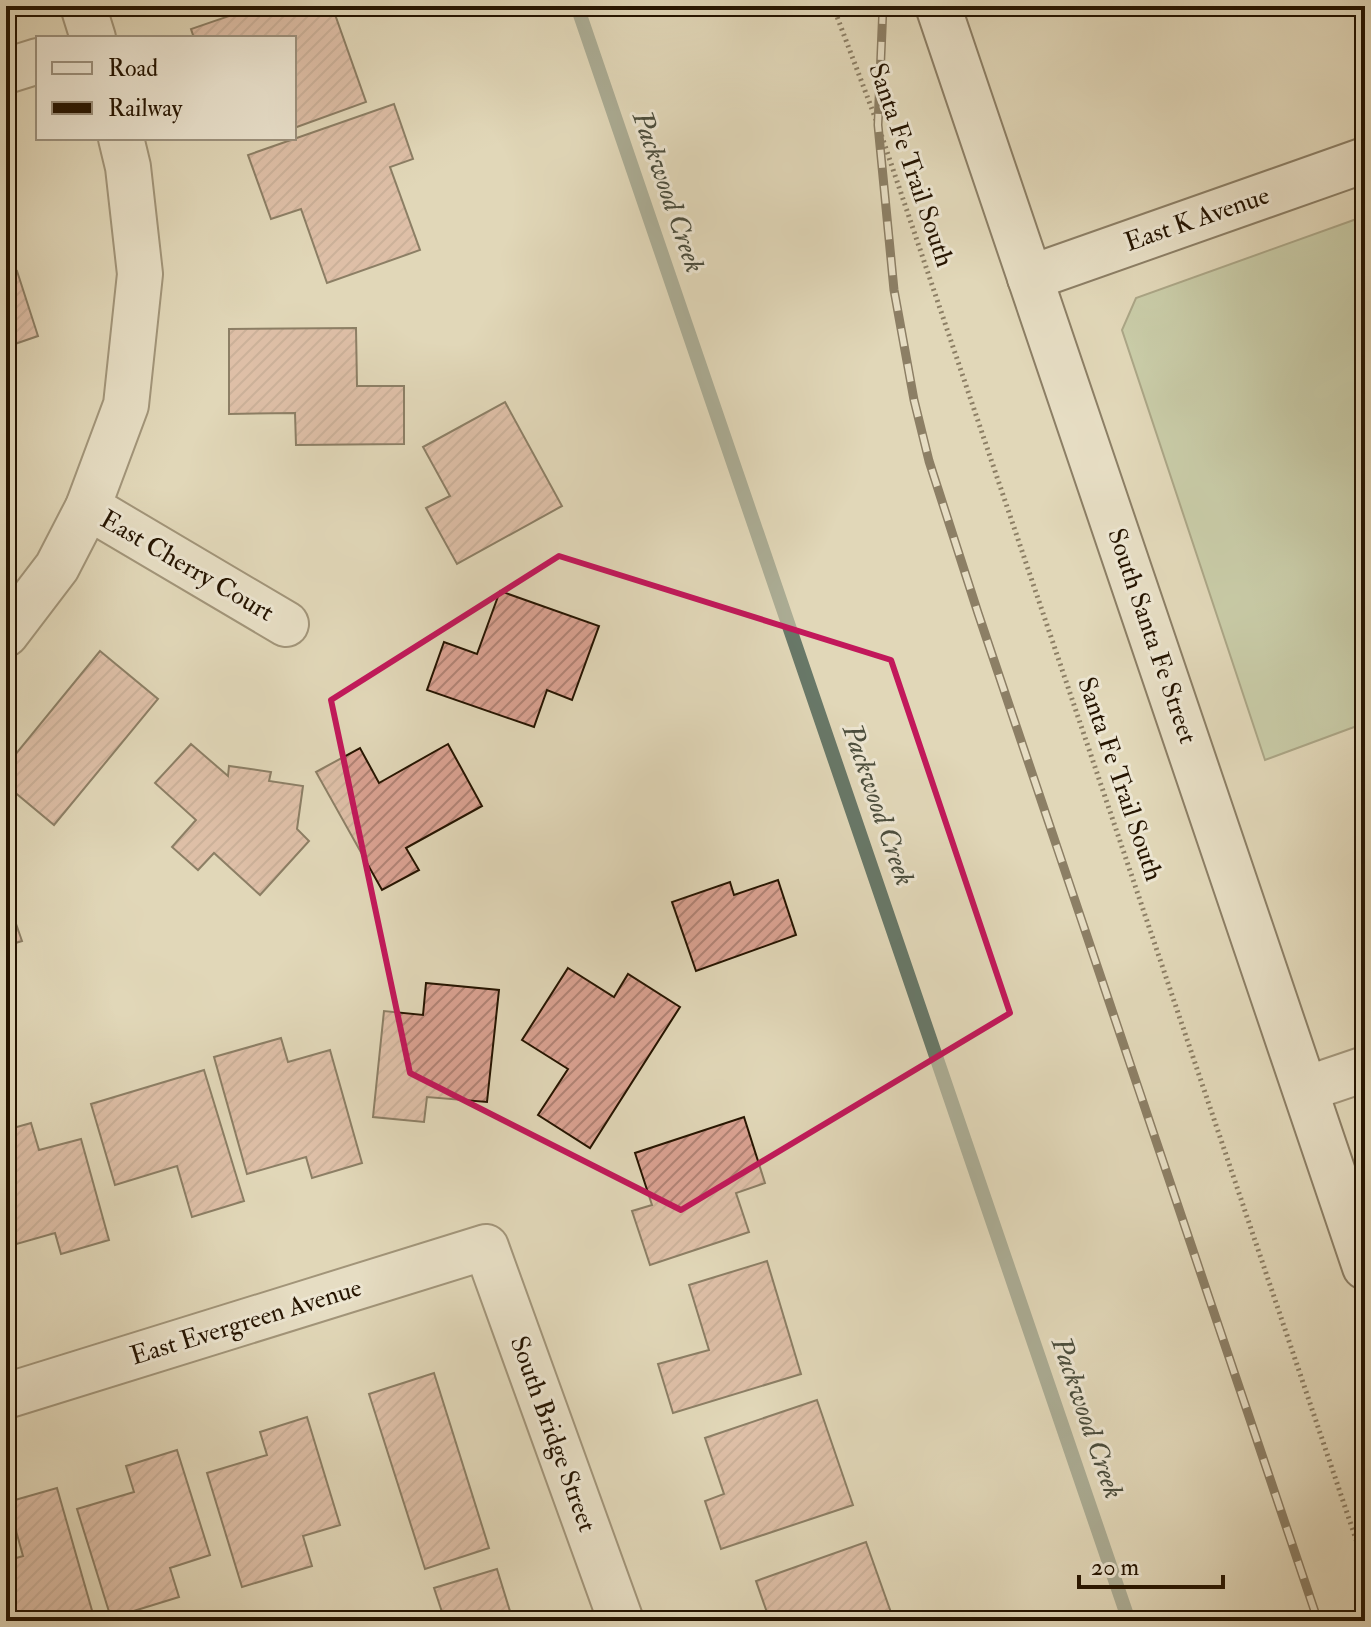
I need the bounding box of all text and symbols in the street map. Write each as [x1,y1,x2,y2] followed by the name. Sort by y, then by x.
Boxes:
[36,36,296,140] legend
[108,53,158,84] text: Road
[861,59,961,271] street label: Santa Fe Trail South
[108,93,183,124] text: Railway
[624,106,712,277] water label: Packwood Creek
[1120,179,1274,259] street label: East K Avenue
[94,503,280,629] street label: East Cherry Court
[1100,524,1204,748] street label: South Santa Fe Street
[1070,673,1170,885] street label: Santa Fe Trail South
[834,719,922,890] water label: Packwood Creek
[127,1272,366,1372] street label: East Evergreen Avenue
[503,1332,603,1536] street label: South Bridge Street
[1043,1332,1131,1503] water label: Packwood Creek
[1079,1539,1223,1589] scale bar
[1091,1552,1140,1583] text: 20 m

